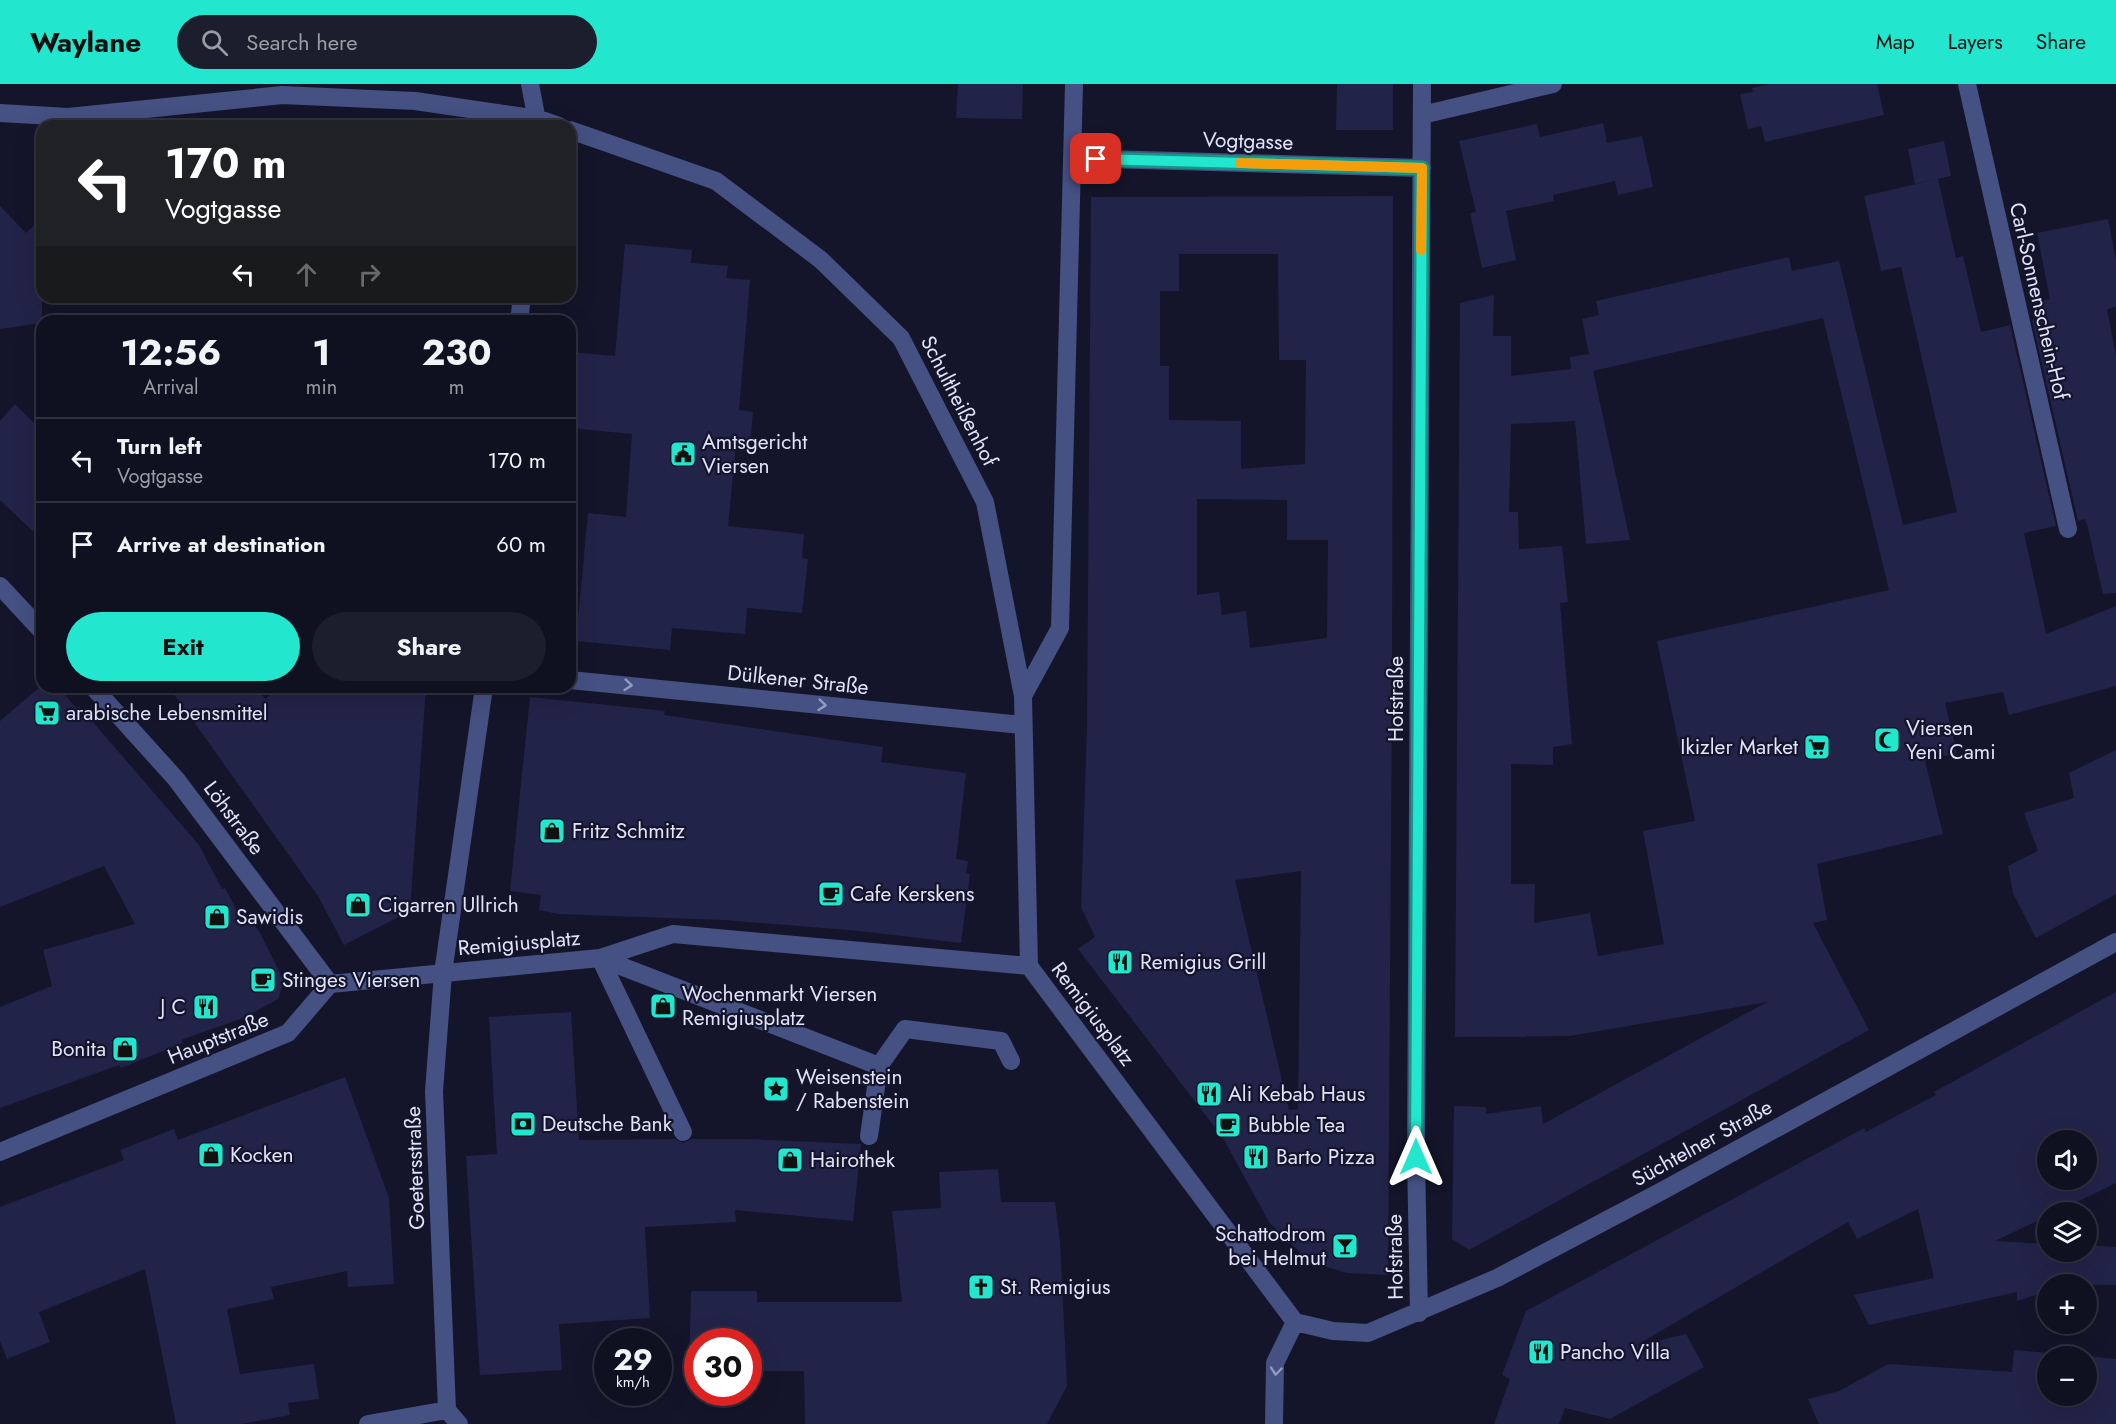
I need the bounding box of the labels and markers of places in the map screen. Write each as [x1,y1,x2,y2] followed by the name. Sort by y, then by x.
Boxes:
[1070,133,1121,184] pin
[702,427,807,481] place label: Amtsgericht Viersen
[668,439,698,469] public building icon: Amtsgericht Viersen
[32,698,62,728] supermarket icon: arabische Lebensmittel
[66,698,268,728] place label: arabische Lebensmittel
[1906,713,1996,767] place label: Viersen Yeni Cami
[1872,725,1902,755] mosque icon: Viersen Yeni Cami
[1680,732,1798,762] place label: Ikizler Market
[1802,732,1832,762] supermarket icon: Ikizler Market
[537,816,567,846] shop icon: Fritz Schmitz
[572,816,685,846] place label: Fritz Schmitz
[816,879,846,909] cafe icon: Cafe Kerskens
[850,879,975,909] place label: Cafe Kerskens
[343,890,373,920] shop icon: Cigarren Ullrich
[378,890,519,920] place label: Cigarren Ullrich
[202,902,232,932] shop icon: Sawidis
[236,902,303,932] place label: Sawidis
[1105,947,1135,977] restaurant icon: Remigius Grill
[1140,947,1266,977] place label: Remigius Grill
[248,965,278,995] cafe icon: Stinges Viersen
[282,965,420,995] place label: Stinges Viersen
[682,979,877,1033] place label: Wochenmarkt Viersen Remigiusplatz
[648,991,678,1021] shop icon: Wochenmarkt Viersen Remigiusplatz
[157,992,186,1022] place label: J C
[191,992,221,1022] restaurant icon: J C
[51,1034,106,1064] place label: Bonita
[110,1034,140,1064] shop icon: Bonita
[796,1062,910,1116] place label: Weisenstein / Rabenstein
[761,1074,791,1104] place icon: Weisenstein / Rabenstein
[1194,1079,1224,1109] restaurant icon: Ali Kebab Haus
[1228,1079,1365,1109] place label: Ali Kebab Haus
[508,1109,538,1139] bank icon: Deutsche Bank
[542,1109,673,1139] place label: Deutsche Bank
[1213,1110,1243,1140] cafe icon: Bubble Tea
[1248,1110,1345,1140] place label: Bubble Tea
[196,1140,226,1170] shop icon: Kocken
[230,1140,294,1170] place label: Kocken
[1241,1142,1271,1172] restaurant icon: Barto Pizza
[1276,1142,1375,1172] place label: Barto Pizza
[775,1145,805,1175] shop icon: Hairothek
[810,1145,896,1175] place label: Hairothek
[1215,1219,1326,1273] place label: Schattodrom bei Helmut
[1330,1231,1360,1261] bar icon: Schattodrom bei Helmut
[966,1272,996,1302] church icon: St. Remigius
[1000,1272,1110,1302] place label: St. Remigius
[1526,1337,1556,1367] restaurant icon: Pancho Villa
[1560,1337,1670,1367] place label: Pancho Villa

